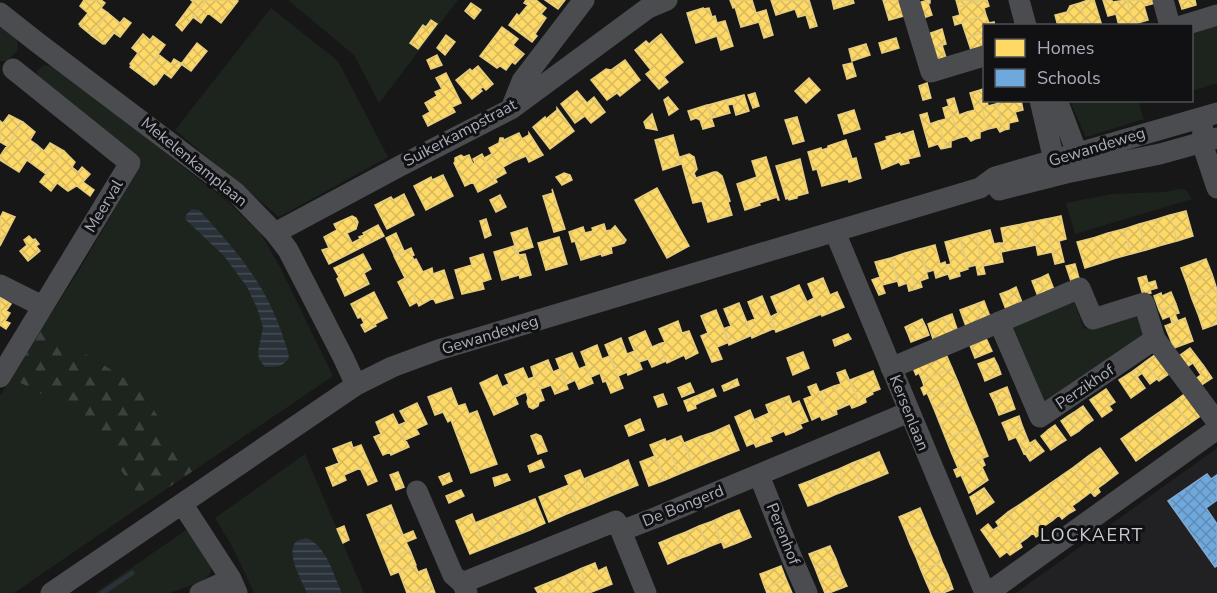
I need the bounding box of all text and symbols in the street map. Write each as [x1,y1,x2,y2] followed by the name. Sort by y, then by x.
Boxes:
[983,24,1193,102] legend
[1037,36,1094,60] text: Homes
[1037,66,1101,90] text: Schools
[399,94,521,172] street label: Suikerkampstraat
[136,112,252,212] street label: Mekelenkamplaan
[1046,122,1148,172] street label: Gewandeweg
[80,175,129,237] street label: Meerval
[439,310,541,360] street label: Gewandeweg
[1051,359,1119,415] street label: Perzikhof
[884,372,934,454] street label: Kersenlaan
[639,480,727,532] street label: De Bongerd
[761,500,806,569] street label: Perenhof
[1040,523,1144,547] district label: LOCKAERT

